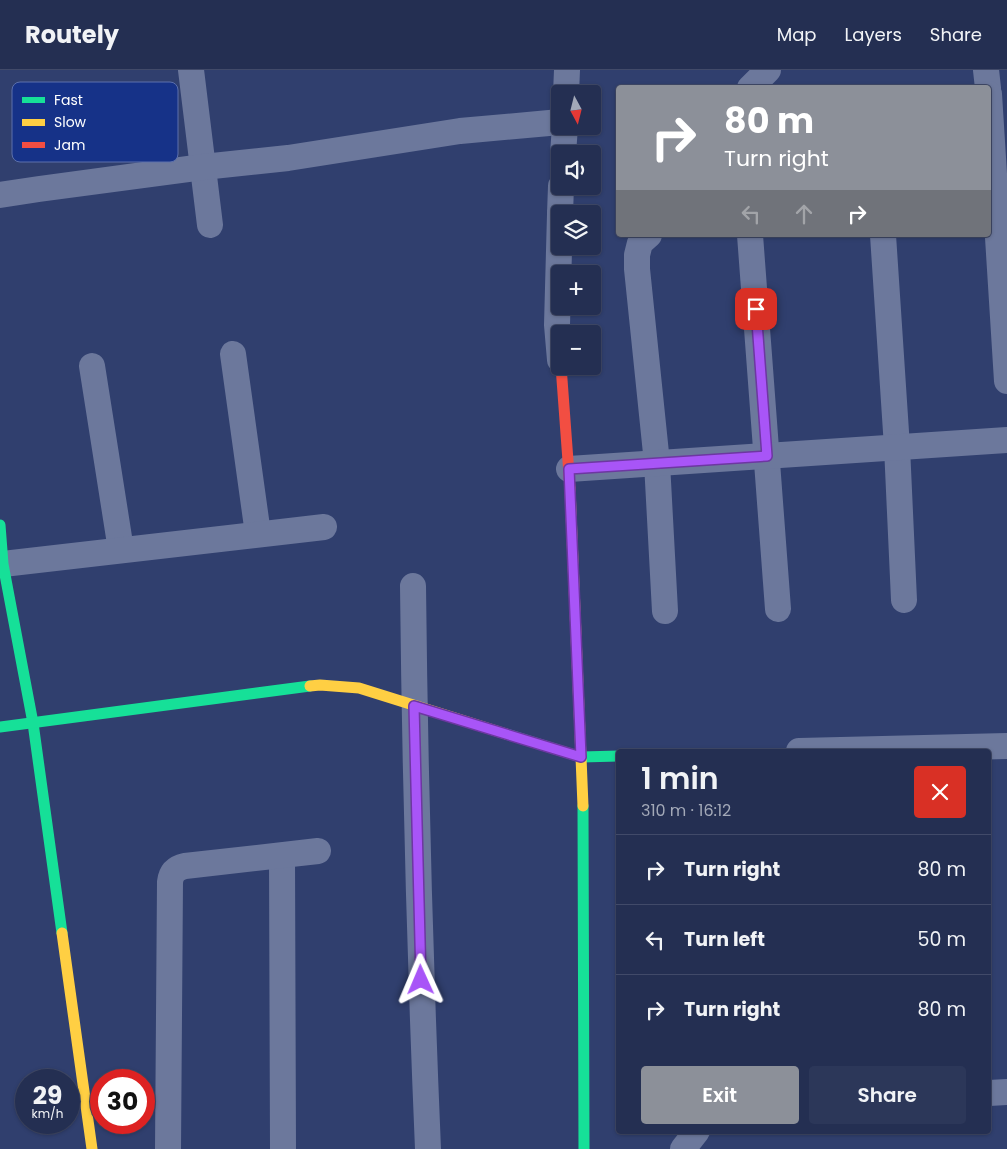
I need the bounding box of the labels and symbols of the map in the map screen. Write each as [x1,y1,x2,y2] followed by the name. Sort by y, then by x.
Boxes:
[12,82,178,162] legend
[551,85,601,135] north arrow
[54,90,83,110] text: Fast
[54,112,87,132] text: Slow
[54,135,85,155] text: Jam
[735,288,777,330] pin
[394,953,446,1005] position arrow
[90,1069,155,1134] speed limit sign: 30

